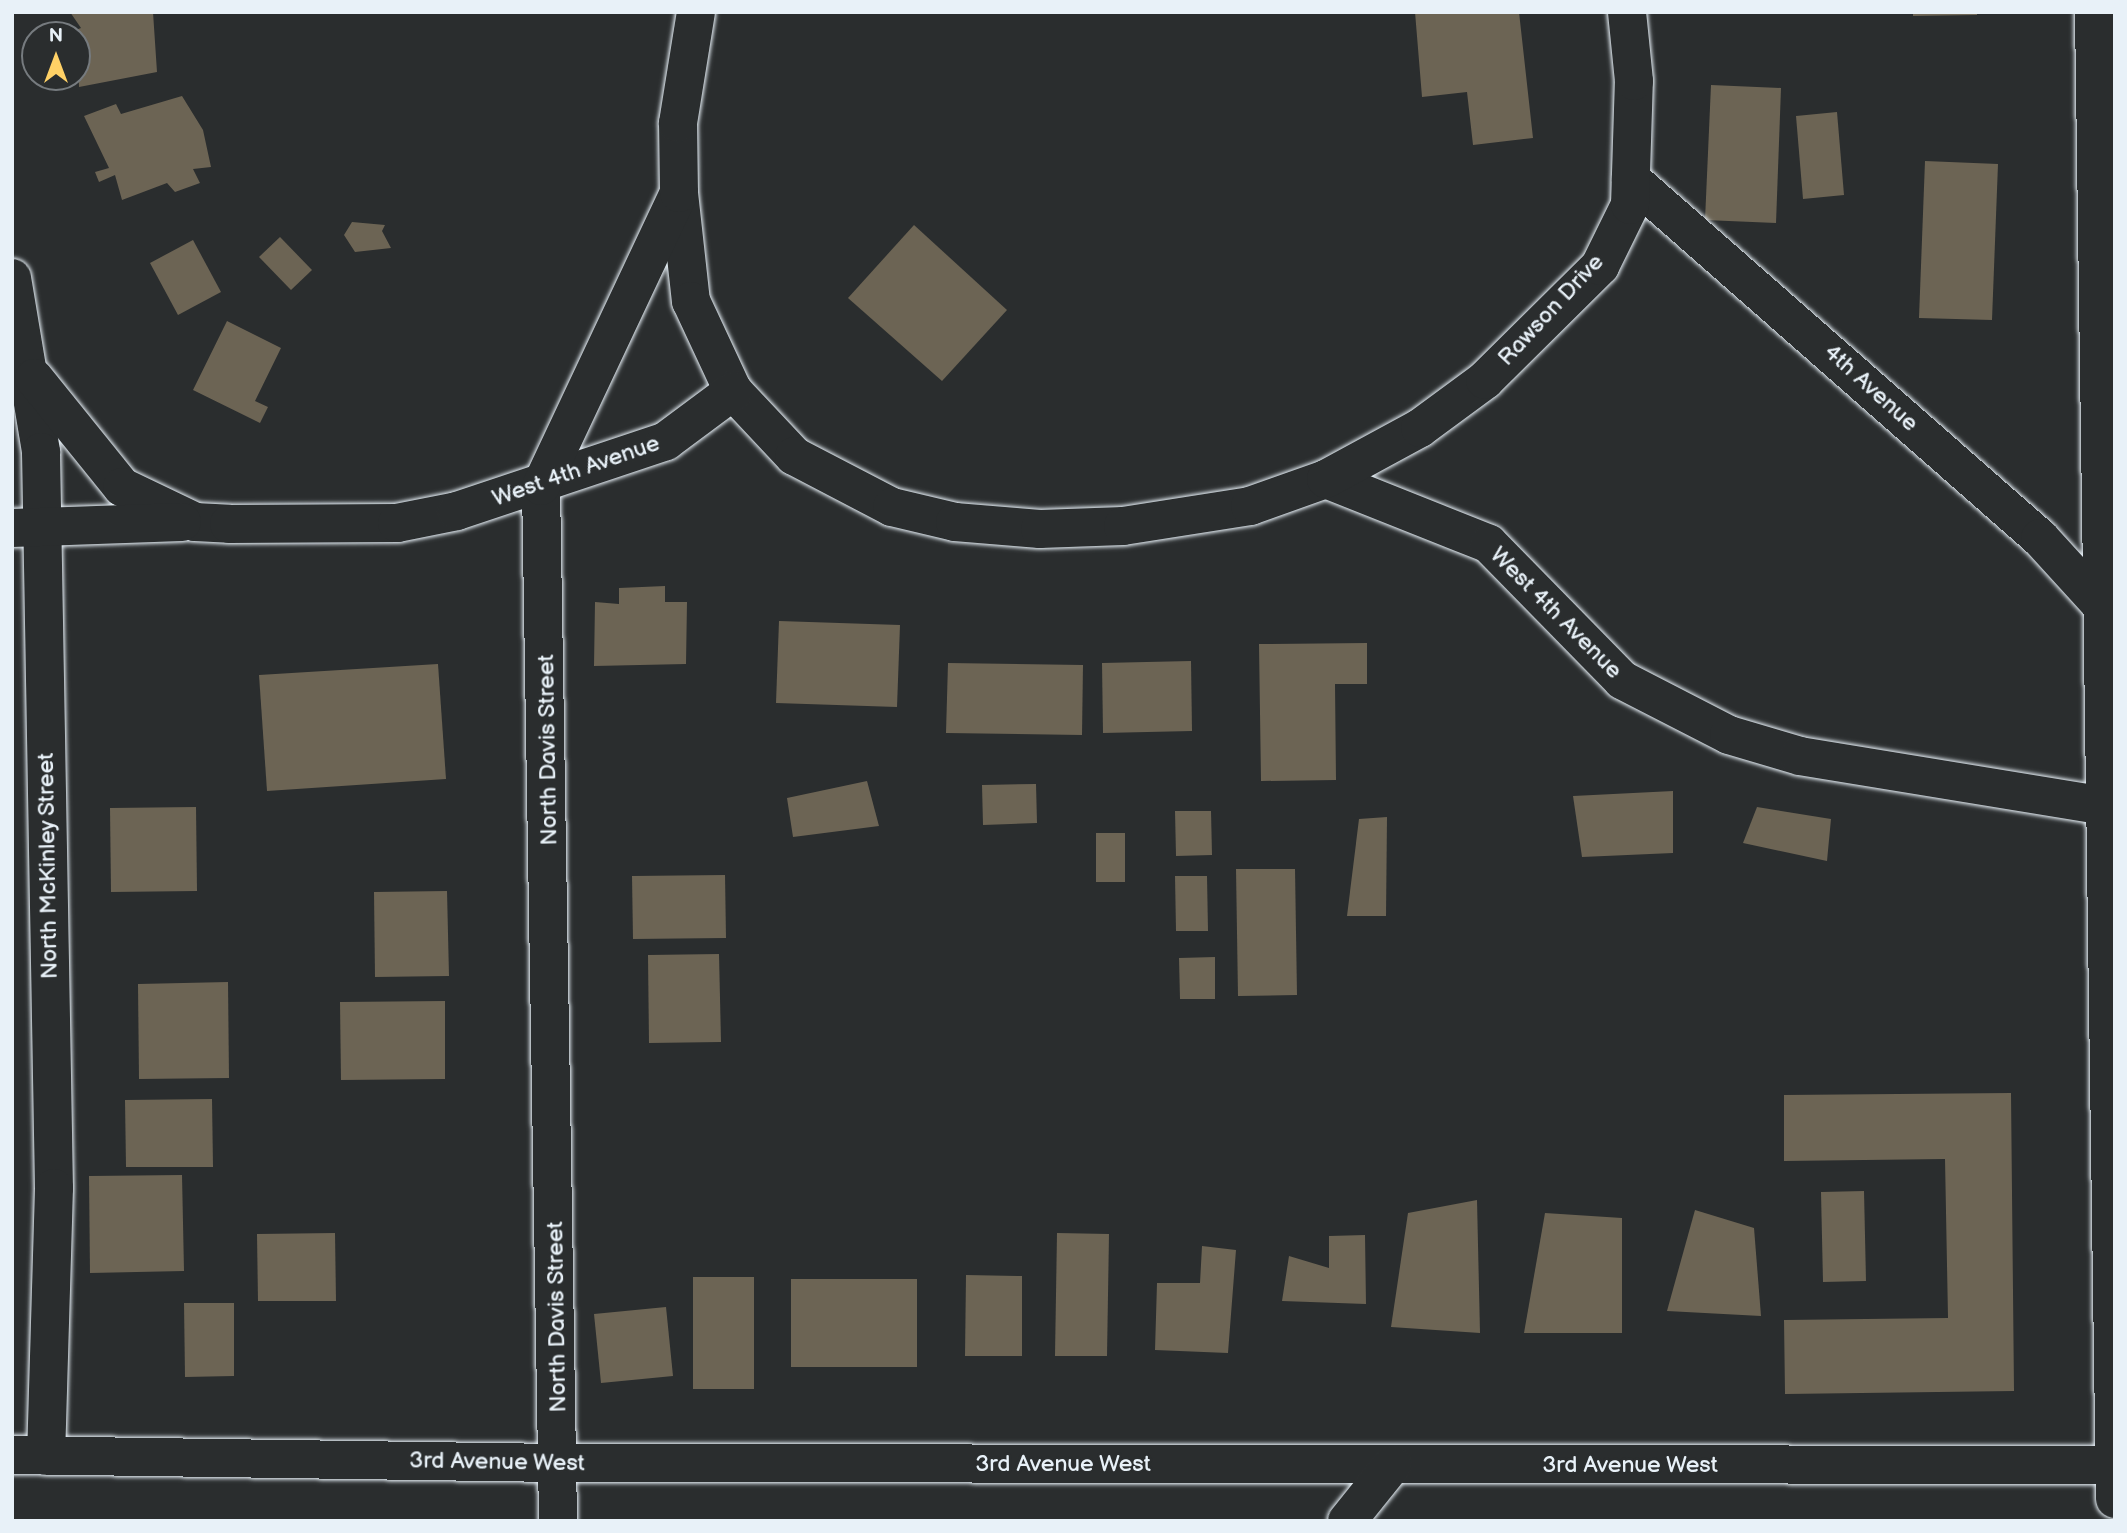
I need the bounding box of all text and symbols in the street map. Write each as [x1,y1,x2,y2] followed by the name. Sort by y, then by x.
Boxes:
[21,21,91,91] north arrow
[49,25,63,48] text: N
[1492,248,1610,372] street label: Rawson Drive
[1818,339,1924,437] street label: 4th Avenue
[489,429,663,513] street label: West 4th Avenue
[1484,541,1628,685] street label: West 4th Avenue
[533,654,563,846] street label: North Davis Street
[32,752,64,980] street label: North McKinley Street
[542,1221,572,1413] street label: North Davis Street
[409,1447,585,1477] street label: 3rd Avenue West
[975,1450,1151,1478] street label: 3rd Avenue West
[1542,1451,1718,1479] street label: 3rd Avenue West

